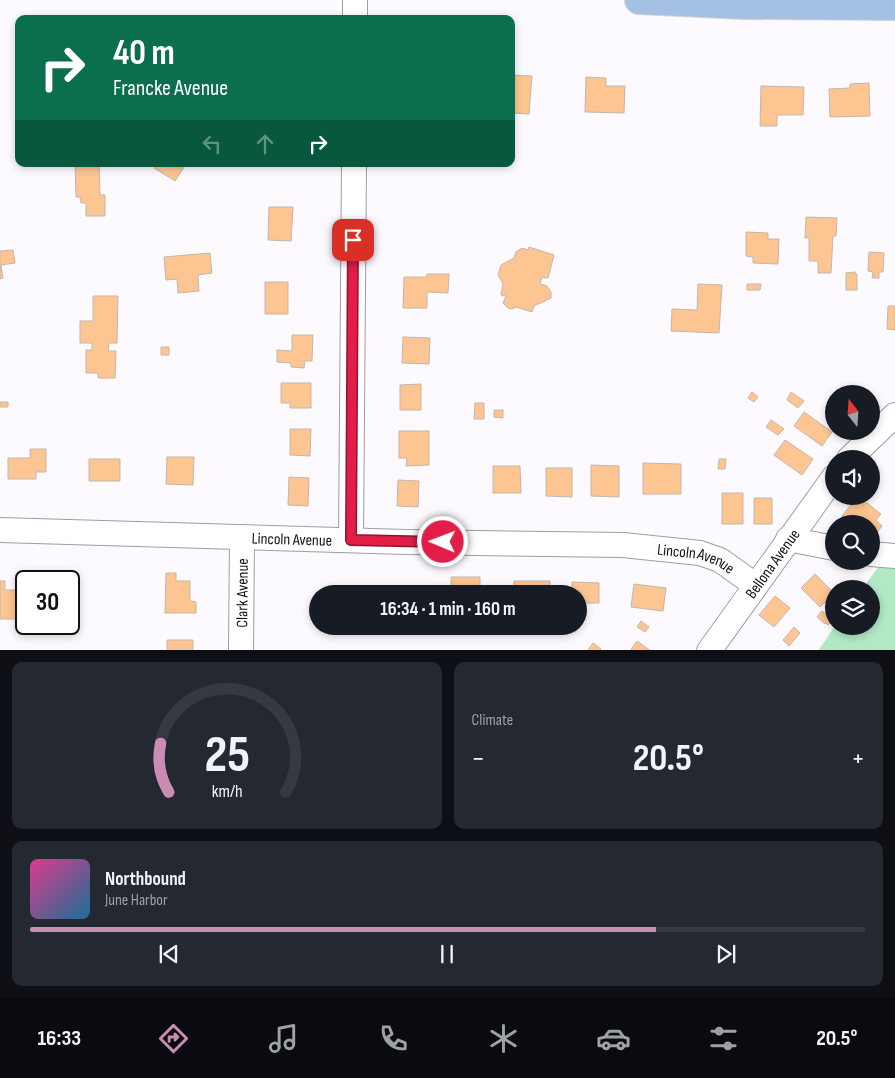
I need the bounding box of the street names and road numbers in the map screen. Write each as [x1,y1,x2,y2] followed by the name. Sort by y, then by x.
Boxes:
[742,526,805,603] street label: Bellona Avenue
[251,529,332,551] street label: Lincoln Avenue
[656,541,738,578] street label: Lincoln Avenue
[233,558,253,628] street label: Clark Avenue

